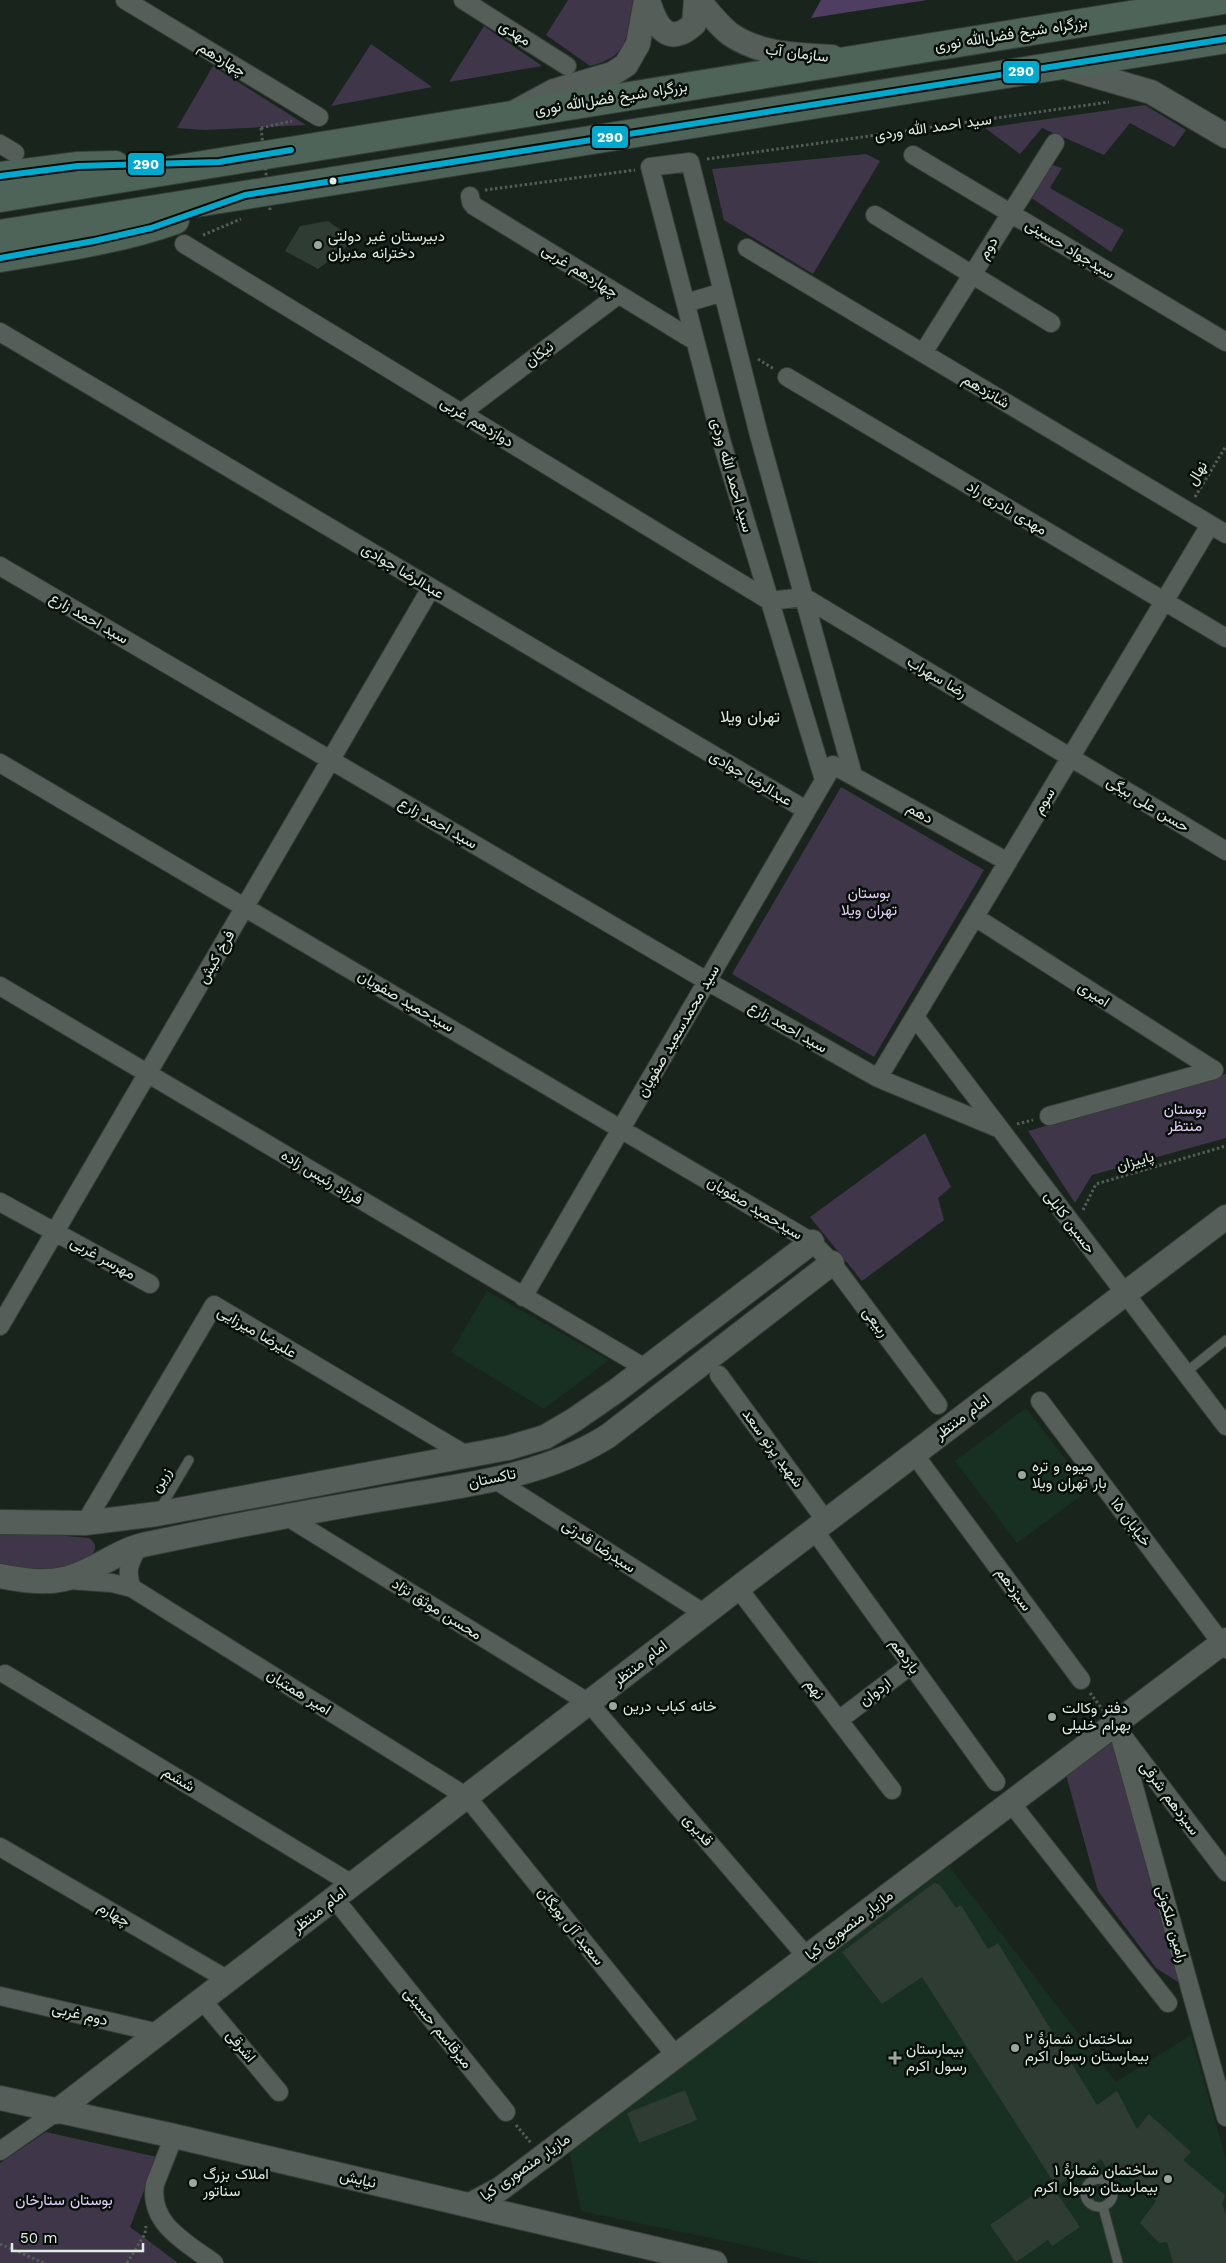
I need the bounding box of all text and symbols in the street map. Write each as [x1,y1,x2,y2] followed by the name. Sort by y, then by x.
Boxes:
[933,13,1089,57] street label: بزرگراه شیخ فضل‌الله نوری
[495,16,534,50] street label: مهدی
[194,38,249,81] street label: چهاردهم
[764,40,830,66] street label: سازمان آب
[1002,60,1040,84] line badge: 290
[1008,63,1034,79] text: 290
[533,77,689,121] street label: بزرگراه شیخ فضل‌الله نوری
[873,110,993,145] street label: سید احمد الله وردی
[591,125,629,149] line badge: 290
[597,129,623,145] text: 290
[127,152,165,176] line badge: 290
[133,156,159,172] text: 290
[328,176,338,186] unlabelled marker
[1022,215,1118,284] street label: سیدجواد حسینی
[328,227,445,262] place label: دبیرستان غیر دولتی دخترانه مدبران
[974,234,1003,263] street label: دوم
[312,239,324,251] marker: دبیرستان غیر دولتی دخترانه مدبران
[538,240,621,302] street label: چهاردهم غربی
[521,337,557,371] street label: نیکان
[959,370,1013,413] street label: شانزدهم
[437,393,517,452] street label: دوازدهم غربی
[706,416,757,535] street label: سید احمد الله وردی
[1183,458,1211,488] street label: نهال
[963,477,1050,540] street label: مهدی نادری راد
[358,539,448,604] street label: عبدالرضا جوادی
[46,588,132,650] street label: سید احمد زارع
[904,652,970,702] street label: رضا سهراب
[720,707,780,727] district label: تهران ویلا
[706,746,796,811] street label: عبدالرضا جوادی
[1103,772,1193,837] street label: حسن علی بیگی
[1029,784,1060,818] street label: سوم
[395,793,481,855] street label: سید احمد زارع
[903,799,936,828] street label: دهم
[841,884,897,919] park label: بوستان تهران ویلا
[194,927,240,988] street label: فرخ کیش
[633,962,723,1100] street label: سید محمدسعید صفویان
[355,966,457,1036] street label: سیدحمید صفویان
[1074,977,1113,1012] street label: امیری
[745,997,831,1059] street label: سید احمد زارع
[1164,1100,1206,1135] park label: بوستان منتظر
[277,1146,366,1209] street label: فرزاد رئیس زاده
[1114,1147,1156,1176] street label: پاییزان
[704,1173,806,1244] street label: سیدحمید صفویان
[1040,1187,1099,1258] street label: حسین کابلی
[67,1233,139,1284] street label: مهرسر غربی
[214,1302,300,1363] street label: علیرضا میرزایی
[858,1303,893,1341] street label: ربیعی
[930,1391,993,1445] street label: امام منتظر
[738,1405,808,1491] street label: شهید پرتو سعد
[1032,1457,1107,1492] place label: میوه و تره بار تهران ویلا
[147,1464,176,1496] street label: زرین
[467,1464,517,1492] street label: تاکستان
[1016,1469,1028,1481] marker: میوه و تره بار تهران ویلا
[1107,1494,1155,1550] street label: خیابان ۱۵
[558,1516,639,1577] street label: سیدرضا قدرتی
[991,1564,1036,1615] street label: سیزدهم
[388,1574,485,1645] street label: محسن موثق نژاد
[885,1635,924,1678] street label: یازدهم
[609,1636,671,1691] street label: امام منتظر
[264,1665,334,1719] street label: امیر همتیان
[856,1674,894,1710] street label: اردوان
[801,1675,829,1704] street label: نهم
[623,1697,716,1716] place label: خانه کباب درین
[1062,1699,1131,1735] place label: دفتر وکالت بهرام خلیلی
[607,1700,619,1712] marker: خانه کباب درین
[1046,1711,1058,1723] marker: دفتر وکالت بهرام خلیلی
[1136,1758,1204,1839] street label: سیزدهم شرقی
[159,1763,198,1796] street label: ششم
[679,1810,717,1850] street label: قدیری
[288,1883,350,1938] street label: امام منتظر
[534,1883,608,1969] street label: سعید آل بویگان
[1152,1884,1192,1965] street label: رامین ملکوتی
[801,1886,897,1965] street label: مازیار منصوری کیا
[94,1898,133,1931] street label: چهارم
[399,1984,476,2073] street label: میرقاسم حسینی
[50,1999,110,2030] street label: دوم غربی
[222,2026,260,2066] street label: اشرقی
[1025,2030,1149,2066] place label: ساختمان شمارهٔ ۲ بیمارستان رسول اکرم
[906,2040,967,2076] place label: بیمارستان رسول اکرم
[1009,2042,1021,2054] marker: ساختمان شمارهٔ ۲ بیمارستان رسول اکرم
[888,2051,902,2065] marker: بیمارستان رسول اکرم
[477,2129,574,2205] street label: مازیار منصوری کیا
[1034,2161,1158,2197] place label: ساختمان شمارهٔ ۱ بیمارستان رسول اکرم
[202,2165,269,2200] place label: املاک بزرگ سناتور
[338,2166,378,2193] street label: نیایش
[1162,2173,1174,2185] marker: ساختمان شمارهٔ ۱ بیمارستان رسول اکرم
[187,2177,199,2189] marker: املاک بزرگ سناتور
[15,2191,113,2209] park label: بوستان ستارخان
[12,2220,144,2252] scale bar
[20,2229,57,2247] text: 50 m

